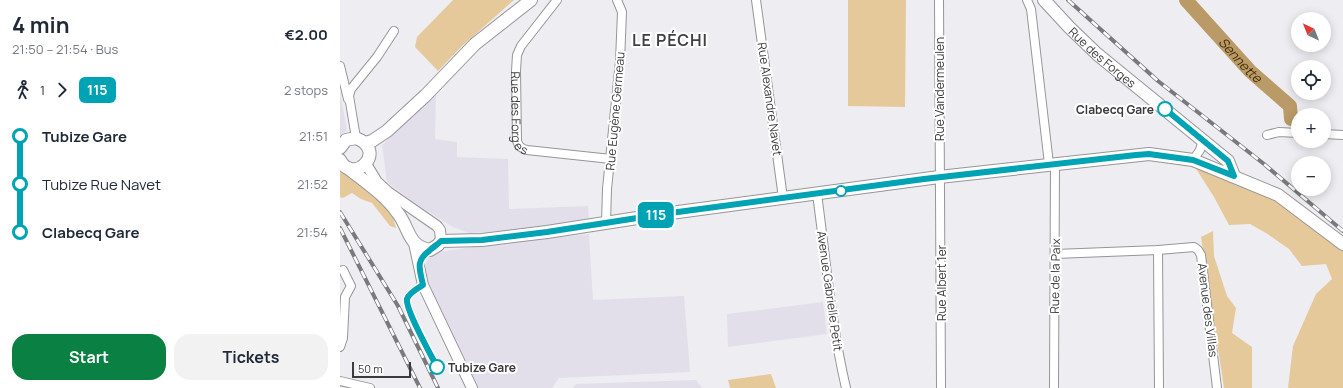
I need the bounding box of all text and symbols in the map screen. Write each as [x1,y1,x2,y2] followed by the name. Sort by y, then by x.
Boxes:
[12,10,70,40] text: 4 min
[1291,12,1331,52] north arrow
[1291,12,1331,196] map controls
[1065,23,1140,91] street label: Rue des Forges
[285,24,328,45] text: €2.00
[632,29,708,51] district label: LE PÉCHI
[1215,33,1267,87] water label: Sennette
[931,37,948,141] street label: Rue Vandermeulen
[12,40,118,58] text: 21:50 – 21:54 · Bus
[754,41,786,157] street label: Rue Alexandre Navet
[601,51,629,171] street label: Rue Eugène Germeau
[1291,60,1331,100] button: locate
[508,71,531,158] street label: Rue des Forges
[12,79,34,101] icon: walk
[51,79,73,101] icon: forward
[87,80,108,99] text: 115
[40,81,45,99] text: 1
[284,81,328,99] text: 2 stops
[1076,101,1154,118] place label: Clabecq Gare
[1157,101,1173,117] marker: Clabecq Gare
[1291,108,1331,148] button: +
[42,126,127,147] text: Tubize Gare
[299,127,328,145] text: 21:51
[1291,156,1331,196] button: −
[42,174,161,195] text: Tubize Rue Navet
[297,175,328,193] text: 21:52
[835,185,847,197] unlabelled marker
[633,202,679,228] line badge: 115
[646,205,666,224] text: 115
[42,222,140,243] text: Clabecq Gare
[296,223,328,241] text: 21:54
[813,230,847,353] street label: Avenue Gabrielle Petit
[1046,238,1064,314] street label: Rue de la Paix
[933,244,950,321] street label: Rue Albert 1er
[1194,262,1222,358] street label: Avenue des Villas
[12,334,166,380] button: Start
[174,334,328,380] button: Tickets
[429,359,445,375] marker: Tubize Gare
[448,359,516,376] place label: Tubize Gare
[352,360,411,379] scale bar
[358,361,383,376] text: 50 m

